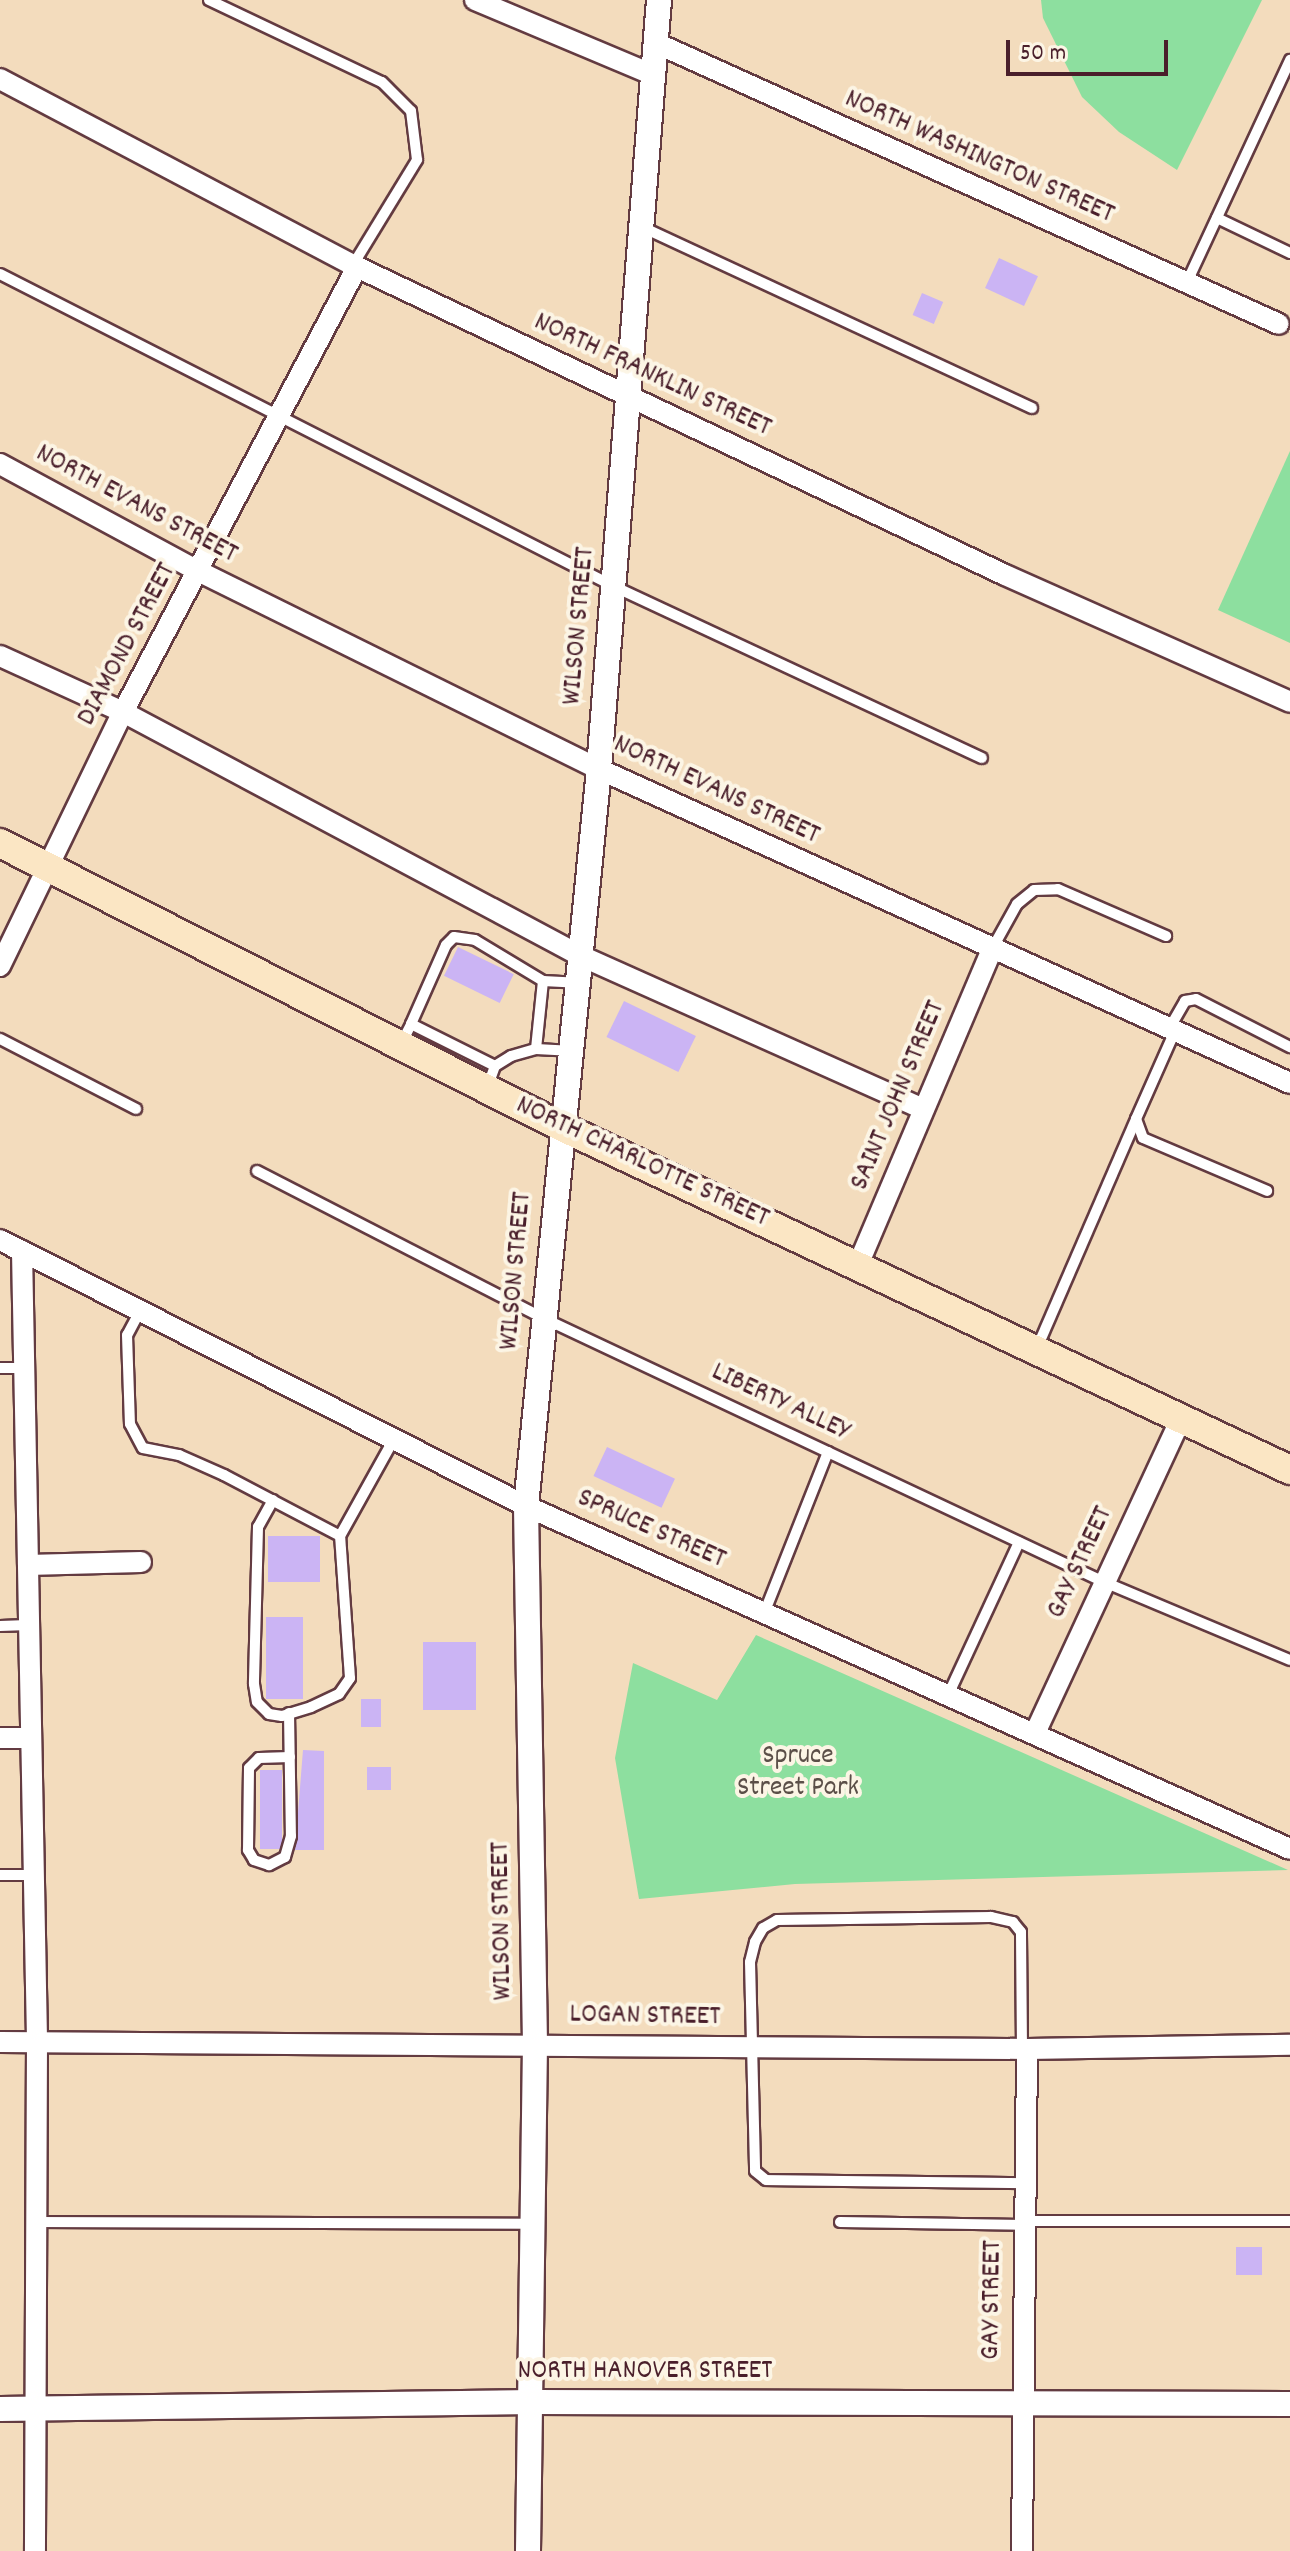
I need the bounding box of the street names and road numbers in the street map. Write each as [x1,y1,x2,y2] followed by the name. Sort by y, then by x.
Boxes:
[839,83,1119,233] street label: NORTH WASHINGTON STREET
[528,306,776,446] street label: NORTH FRANKLIN STREET
[30,438,242,572] street label: NORTH EVANS STREET
[556,545,604,707] street label: WILSON STREET
[71,558,185,732] street label: DIAMOND STREET
[608,729,824,853] street label: NORTH EVANS STREET
[844,996,954,1196] street label: SAINT JOHN STREET
[510,1090,774,1236] street label: NORTH CHARLOTTE STREET
[493,1190,541,1352] street label: WILSON STREET
[705,1356,855,1450] street label: LIBERTY ALLEY
[572,1482,730,1578] street label: SPRUCE STREET
[1040,1502,1122,1624] street label: GAY STREET
[485,1841,521,2001] street label: WILSON STREET
[569,1999,721,2035] street label: LOGAN STREET
[975,2240,1011,2360] street label: GAY STREET
[517,2355,773,2389] street label: NORTH HANOVER STREET

